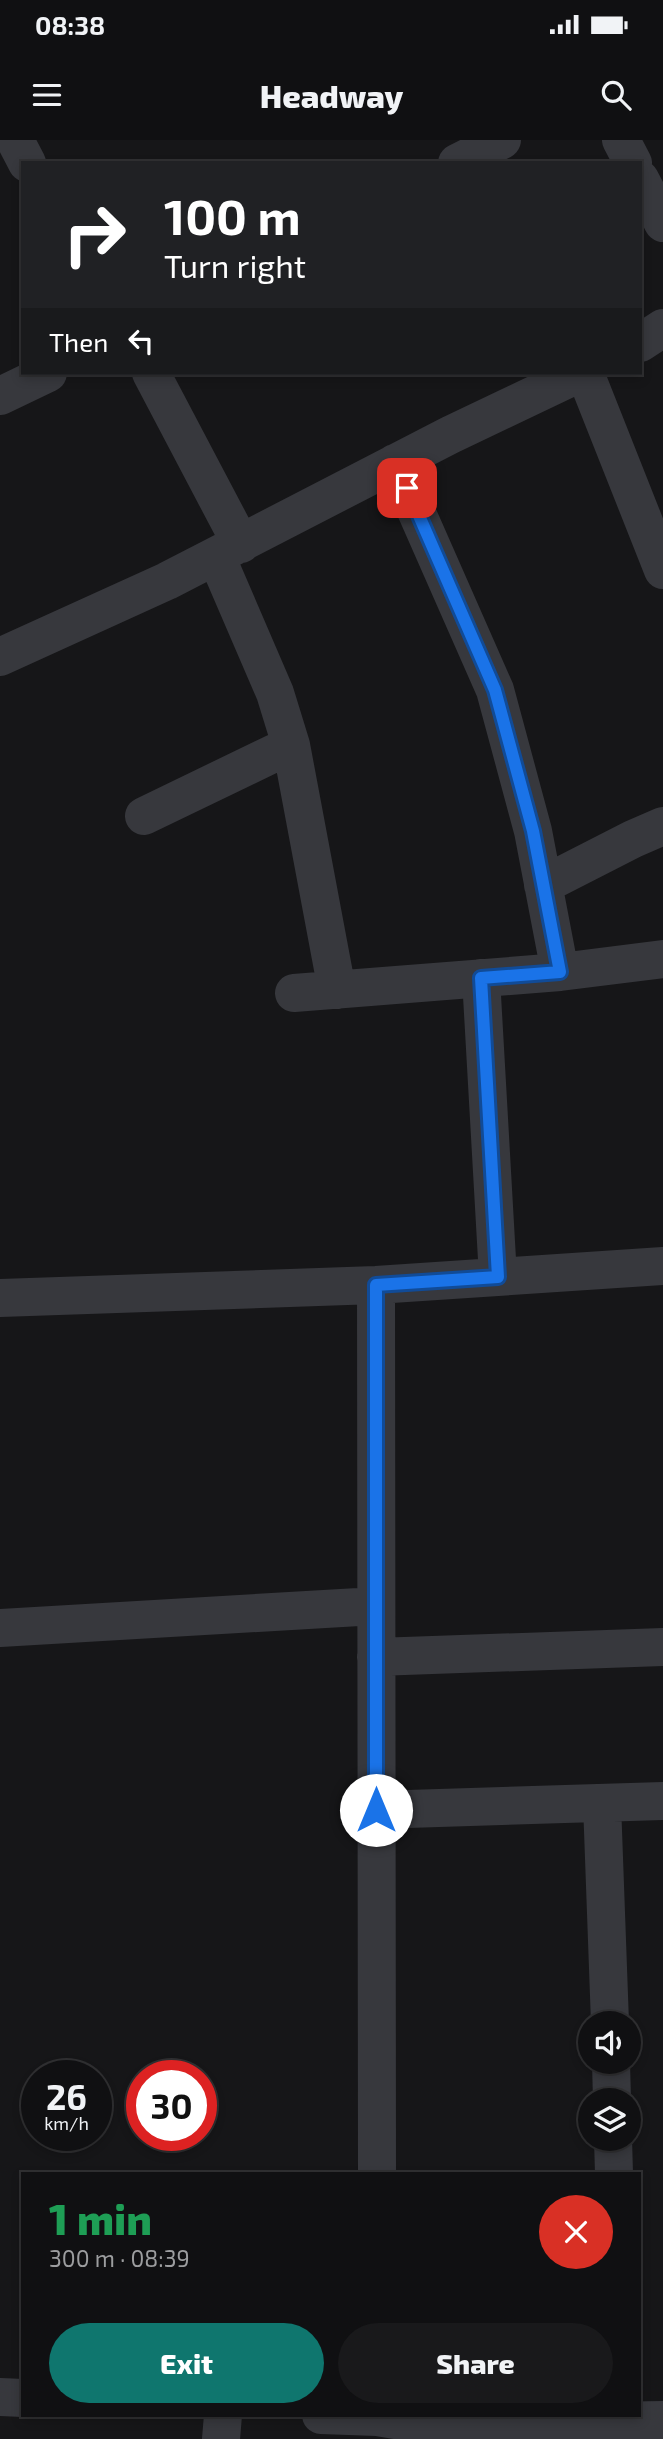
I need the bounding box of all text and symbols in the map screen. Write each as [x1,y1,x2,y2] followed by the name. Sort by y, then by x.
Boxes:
[35,9,105,40] text: 08:38
[28,76,66,114] icon: menu
[260,76,403,114] text: Headway
[597,76,635,114] icon: search
[164,186,301,245] text: 100 m
[49,189,140,280] icon: right
[164,246,306,284] text: Turn right
[122,322,160,360] icon: left
[49,326,108,357] text: Then
[377,458,437,518] pin
[388,469,426,507] icon: arrive
[339,1773,413,1847] position arrow
[578,2011,641,2151] map controls
[578,2011,641,2074] button: sound
[126,2060,217,2151] speed limit sign: 30
[46,2075,87,2117] text: 26
[578,2088,641,2151] button: layers
[44,2112,89,2134] text: km/h
[49,2193,152,2243] text: 1 min
[539,2195,613,2269] button: close
[49,2244,190,2272] text: 300 m · 08:39
[49,2323,324,2403] button: Exit
[338,2323,613,2403] button: Share

